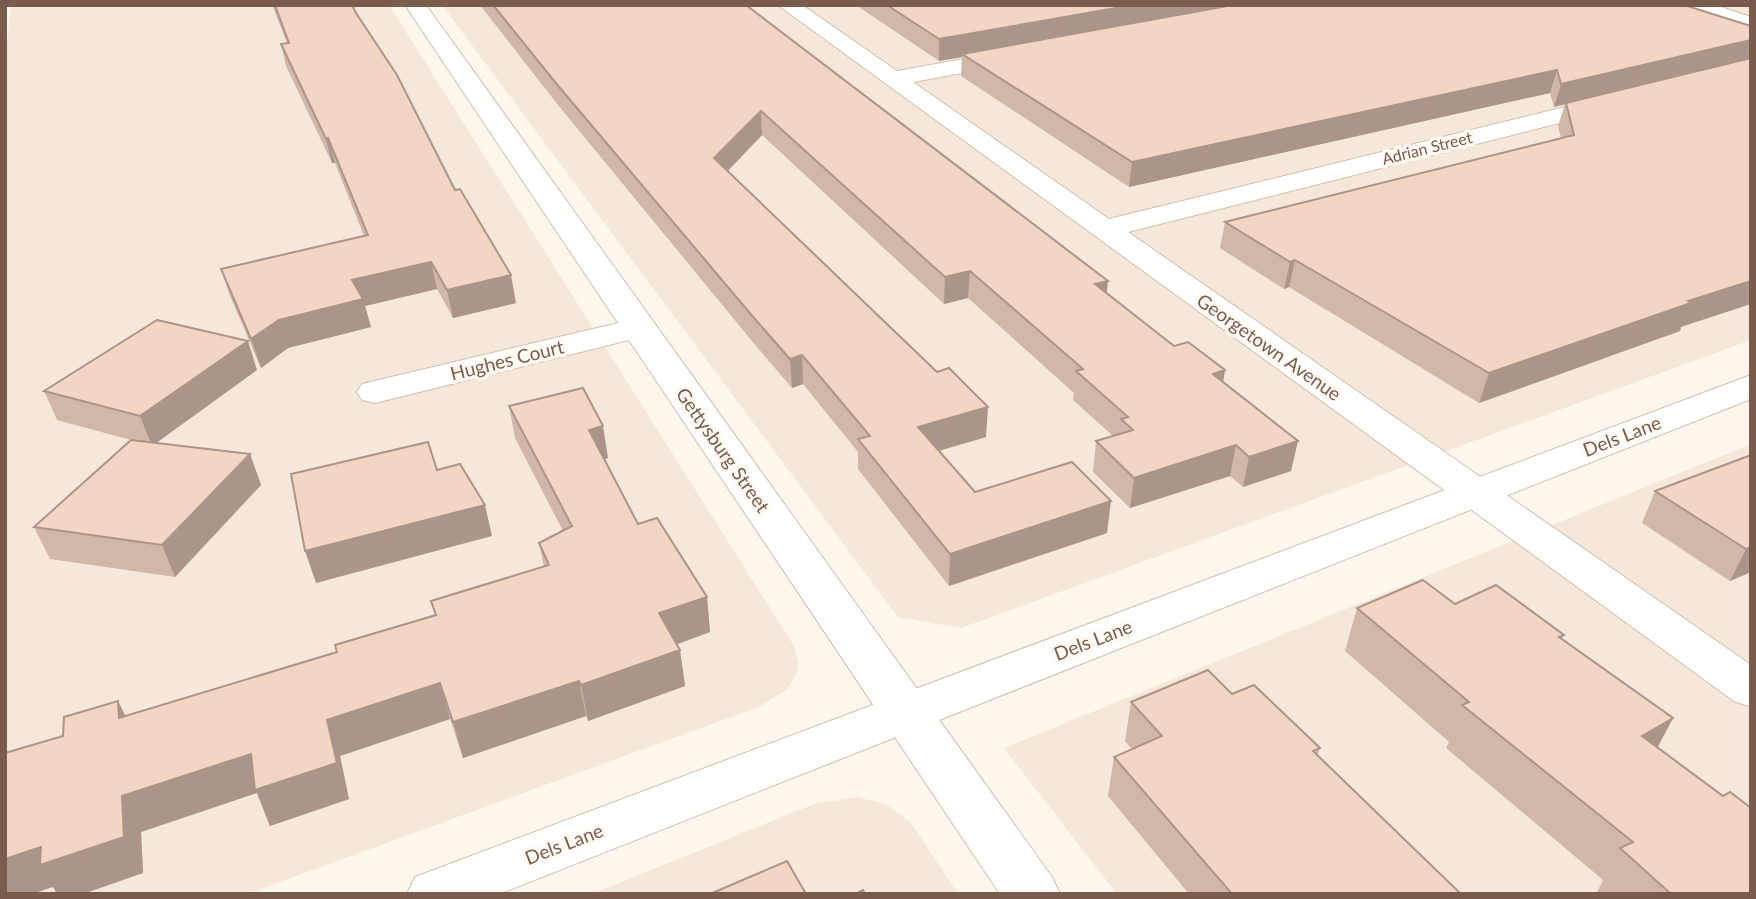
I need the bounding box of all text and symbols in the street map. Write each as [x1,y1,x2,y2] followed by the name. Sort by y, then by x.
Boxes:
[1380,127,1474,168] street label: Adrian Street
[1193,288,1346,405] street label: Georgetown Avenue
[448,334,566,385] street label: Hughes Court
[672,383,775,517] street label: Gettysburg Street
[1580,410,1664,461] street label: Dels Lane
[1051,614,1135,665] street label: Dels Lane
[522,818,606,869] street label: Dels Lane

